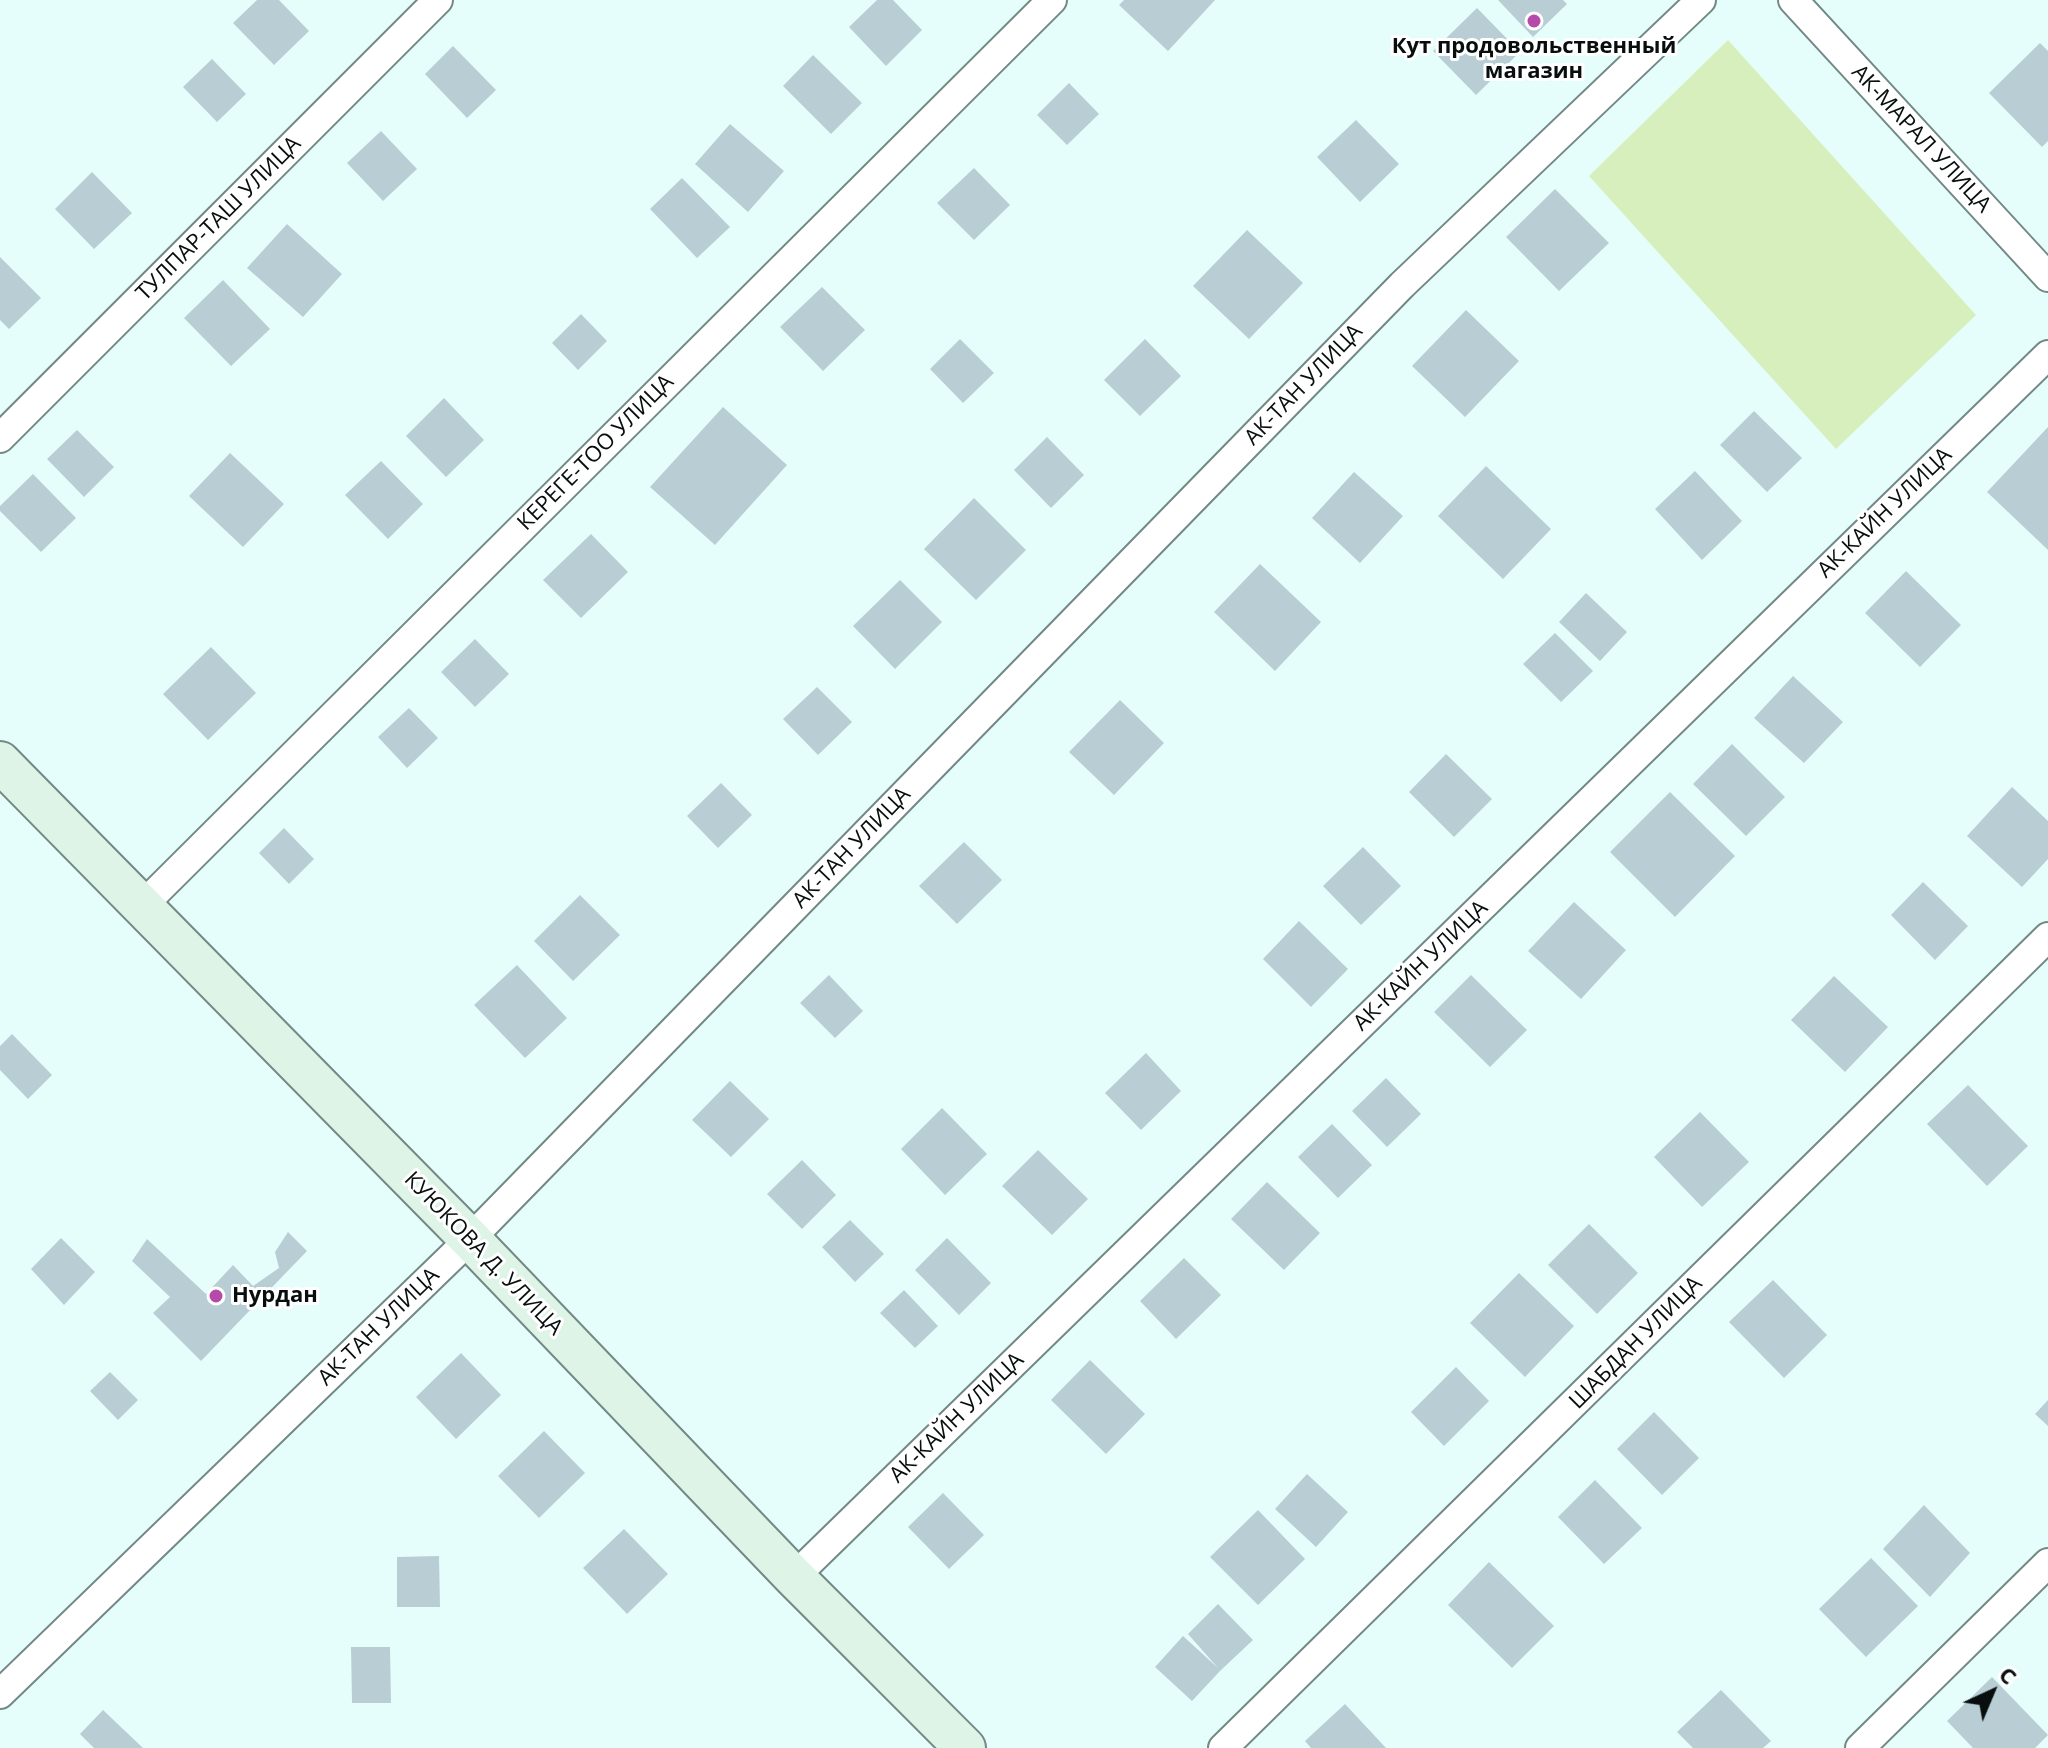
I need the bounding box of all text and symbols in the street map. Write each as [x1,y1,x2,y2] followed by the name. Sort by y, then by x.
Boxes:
[1525,12,1543,30] marker: Кут продовольственный магазин
[1392,34,1676,86] place label: Кут продовольственный магазин
[1846,60,1996,218] street label: АК-МАРАЛ УЛИЦА
[131,131,307,307] street label: ТУЛПАР-ТАШ УЛИЦА
[1240,319,1368,451] street label: АК-ТАН УЛИЦА
[512,369,680,537] street label: КЕРЕГЕ-ТОО УЛИЦА
[1812,442,1958,584] street label: АК-КАЙН УЛИЦА
[788,782,916,914] street label: АК-ТАН УЛИЦА
[1348,895,1494,1037] street label: АК-КАЙН УЛИЦА
[398,1167,568,1341] street label: КУЮКОВА Д. УЛИЦА
[313,1263,445,1391] street label: АК-ТАН УЛИЦА
[1564,1271,1708,1415] street label: ШАБДАН УЛИЦА
[232,1283,318,1309] place label: Нурдан
[207,1287,225,1305] marker: Нурдан
[884,1347,1030,1489] street label: АК-КАЙН УЛИЦА
[1952,1652,2032,1732] north arrow
[1993,1659,2024,1690] text: С

